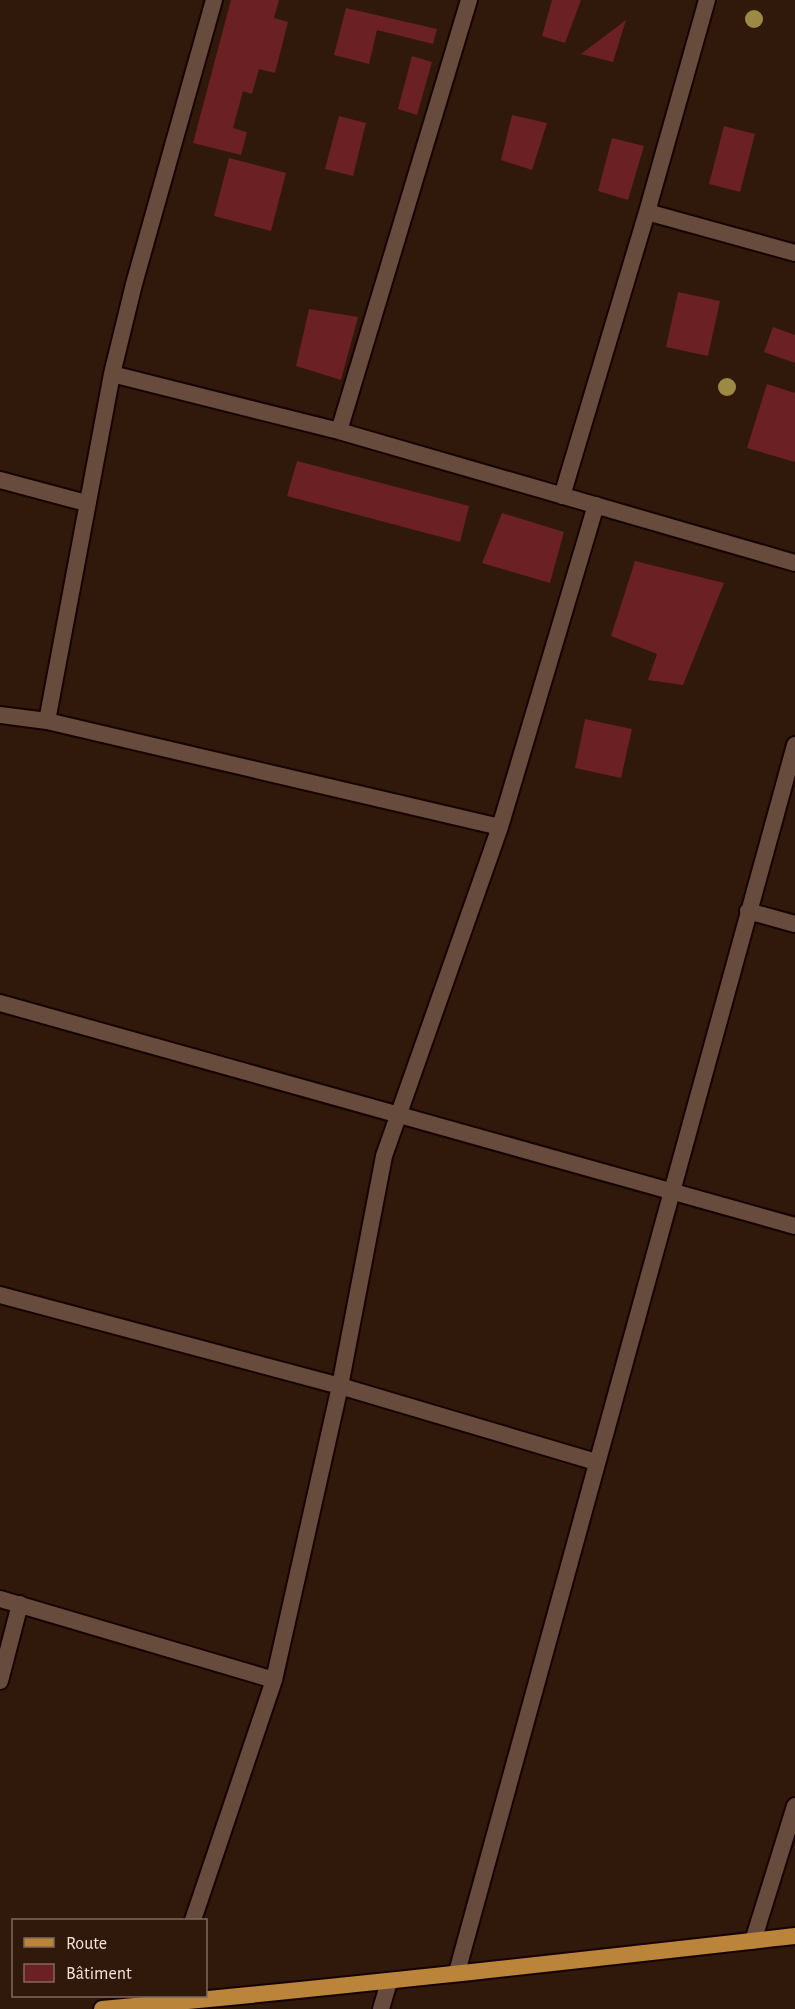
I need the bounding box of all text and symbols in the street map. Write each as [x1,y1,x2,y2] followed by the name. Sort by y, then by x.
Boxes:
[12,1919,207,1997] legend
[66,1935,107,1953] text: Route
[66,1965,132,1983] text: Bâtiment

